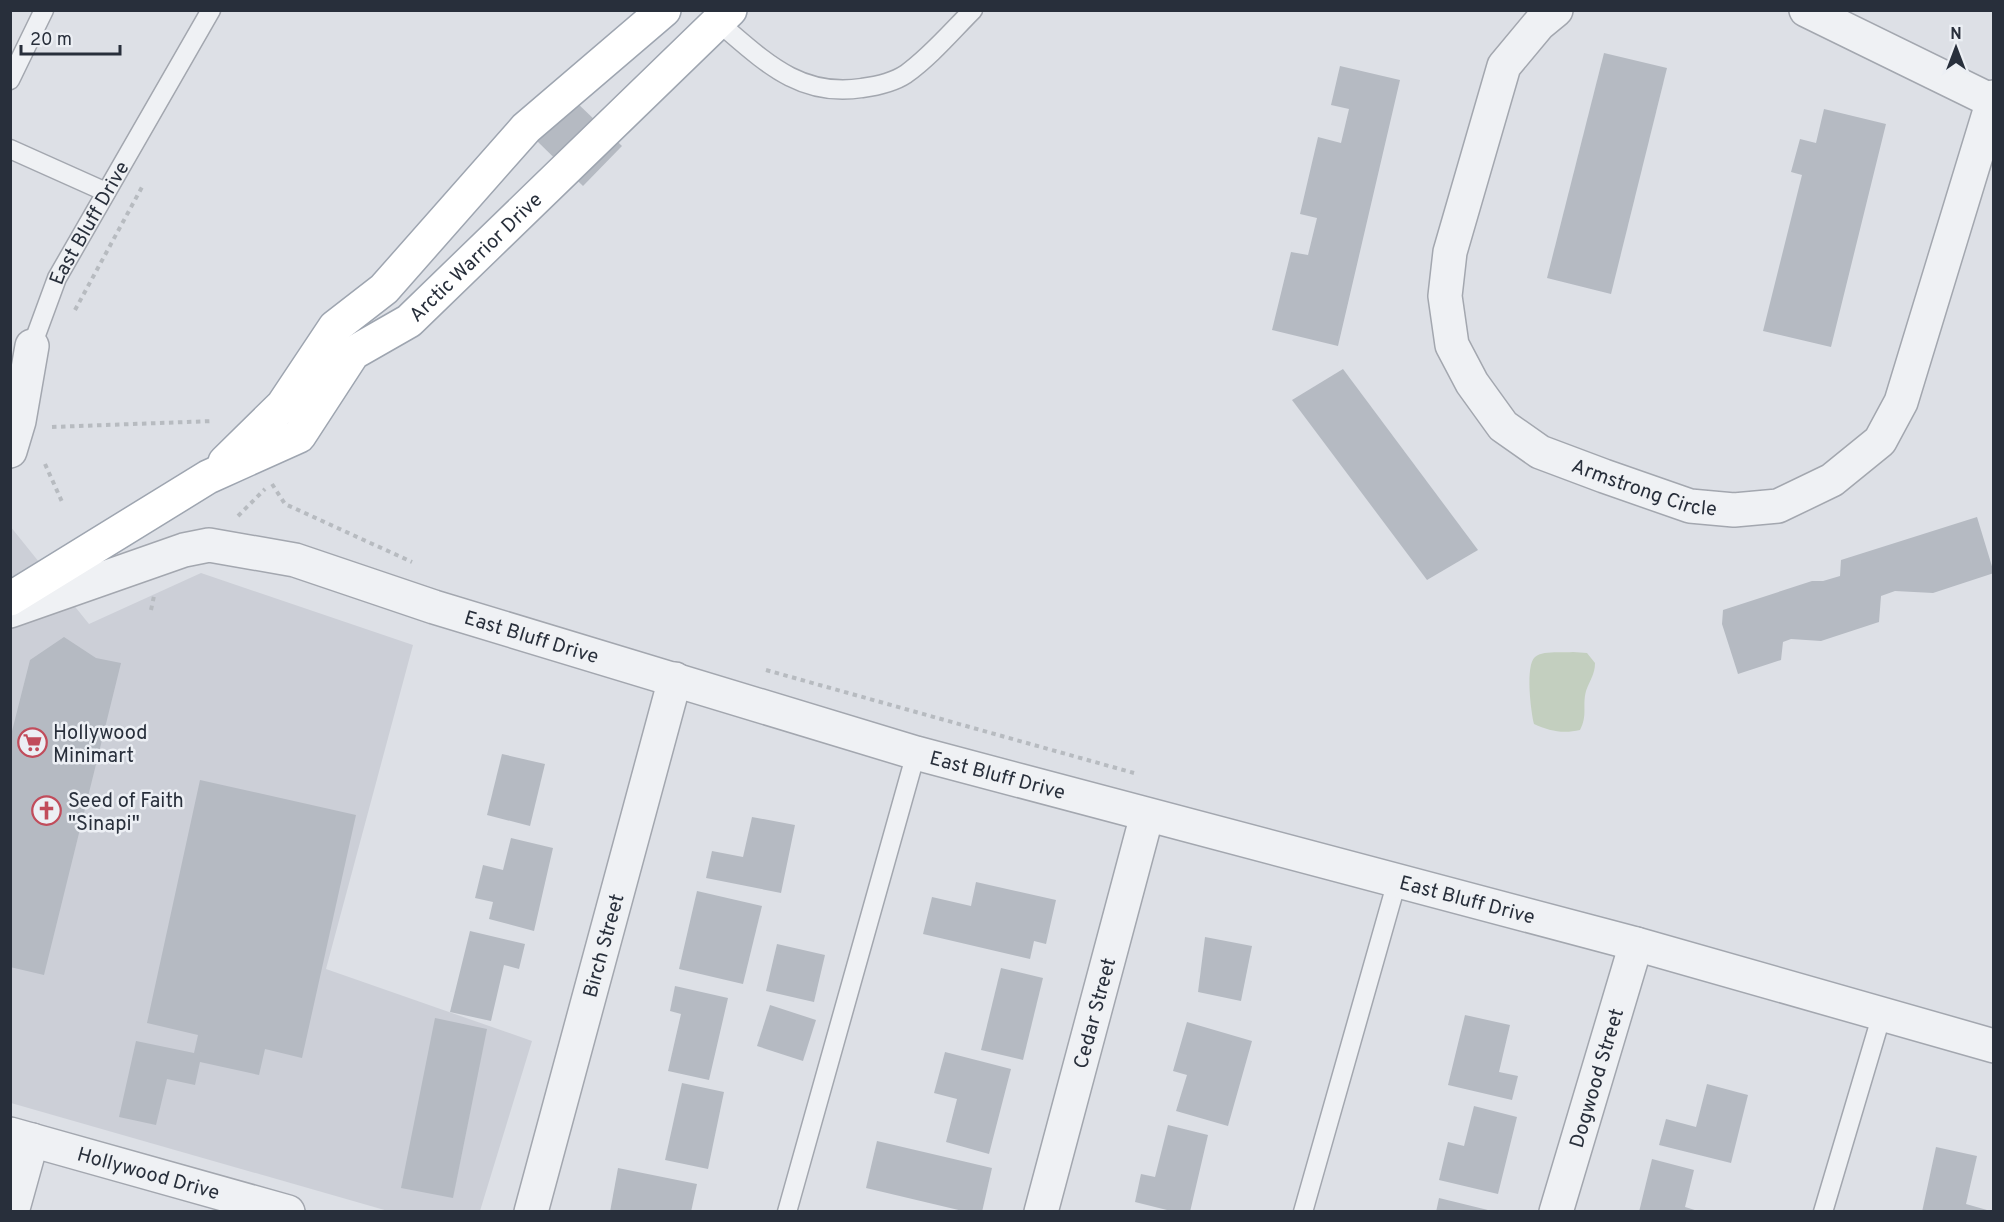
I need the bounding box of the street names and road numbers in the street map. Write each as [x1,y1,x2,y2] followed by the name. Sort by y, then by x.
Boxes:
[45,157,136,289] street label: East Bluff Drive
[404,188,549,329] street label: Arctic Warrior Drive
[1567,454,1718,523] street label: Armstrong Circle
[461,606,601,671] street label: East Bluff Drive
[927,746,1068,807] street label: East Bluff Drive
[1396,871,1537,932] street label: East Bluff Drive
[578,891,631,1001] street label: Birch Street
[1069,955,1123,1072] street label: Cedar Street
[1565,1006,1631,1151] street label: Dogwood Street
[74,1142,222,1207] street label: Hollywood Drive

